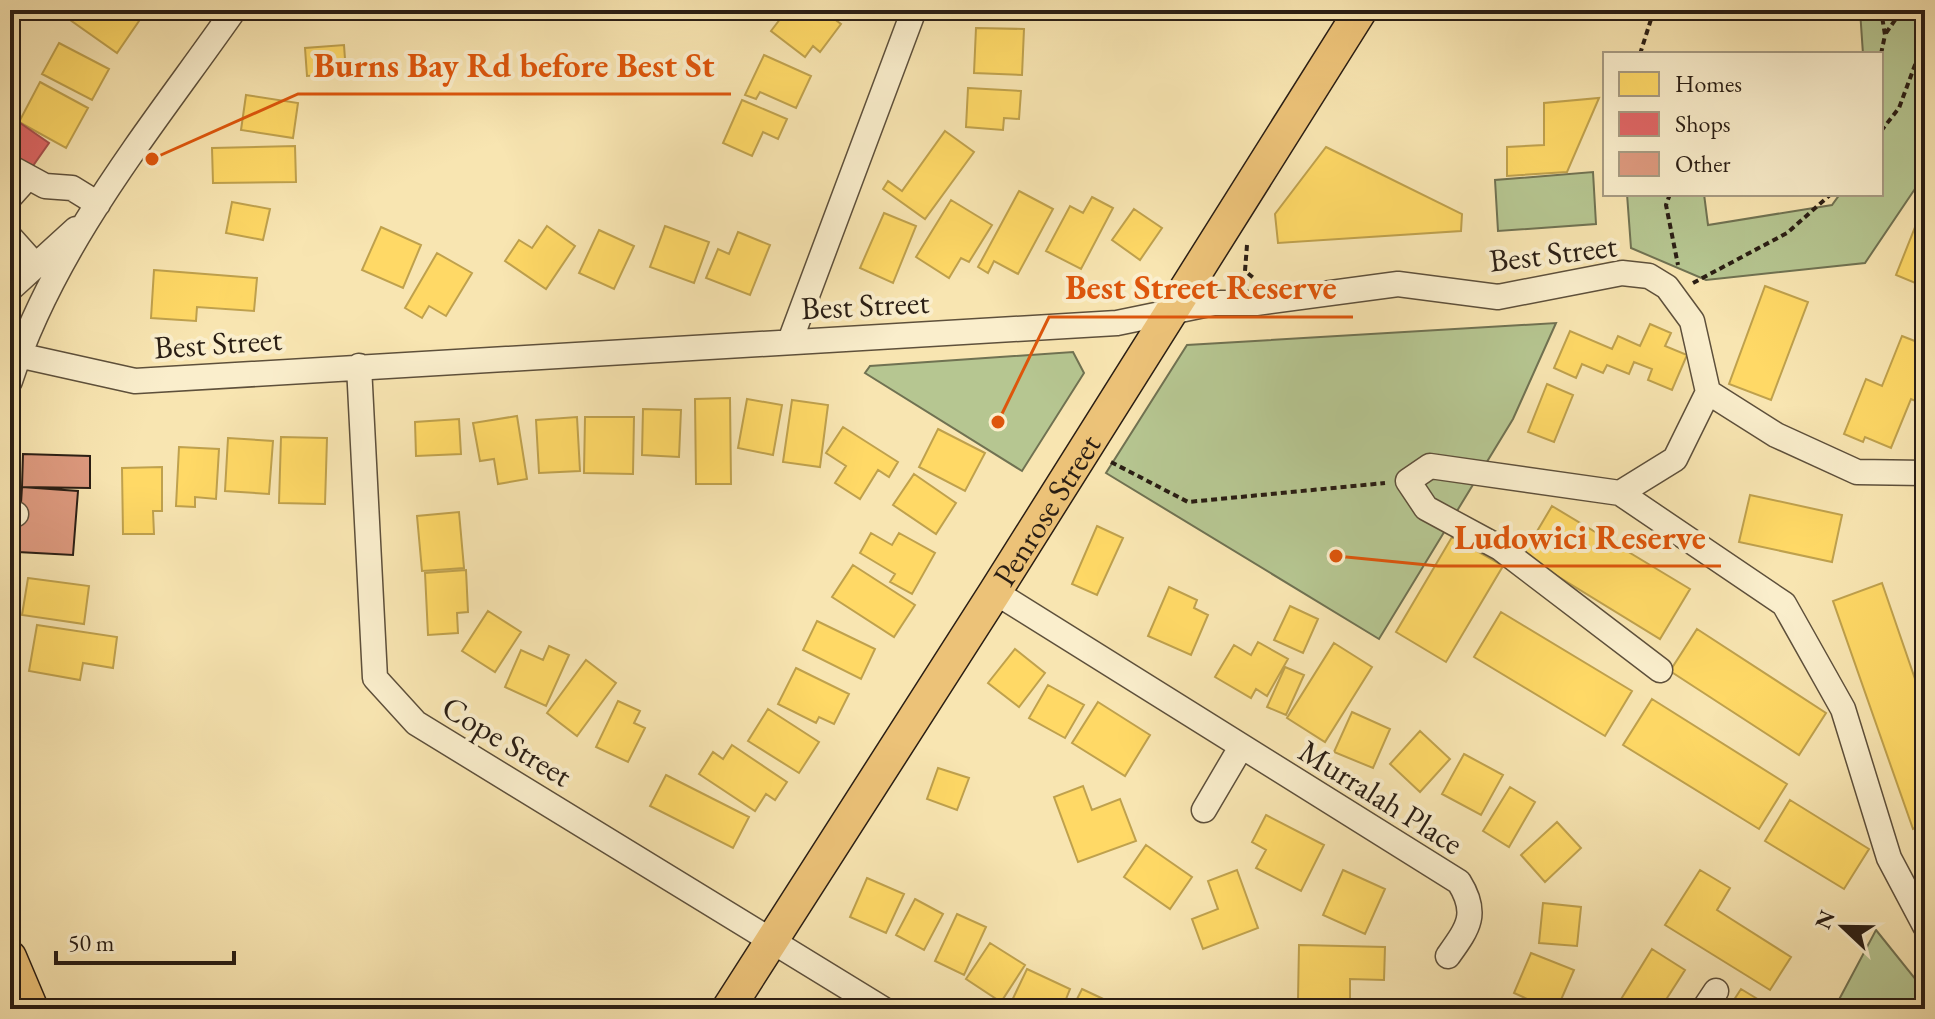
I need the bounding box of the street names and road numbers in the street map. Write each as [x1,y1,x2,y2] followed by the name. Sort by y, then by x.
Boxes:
[1487,224,1619,282] street label: Best Street
[800,281,930,329] street label: Best Street
[153,318,283,368] street label: Best Street
[983,426,1110,594] street label: Penrose Street
[434,686,580,796] street label: Cope Street
[1291,730,1471,864] street label: Murralah Place

